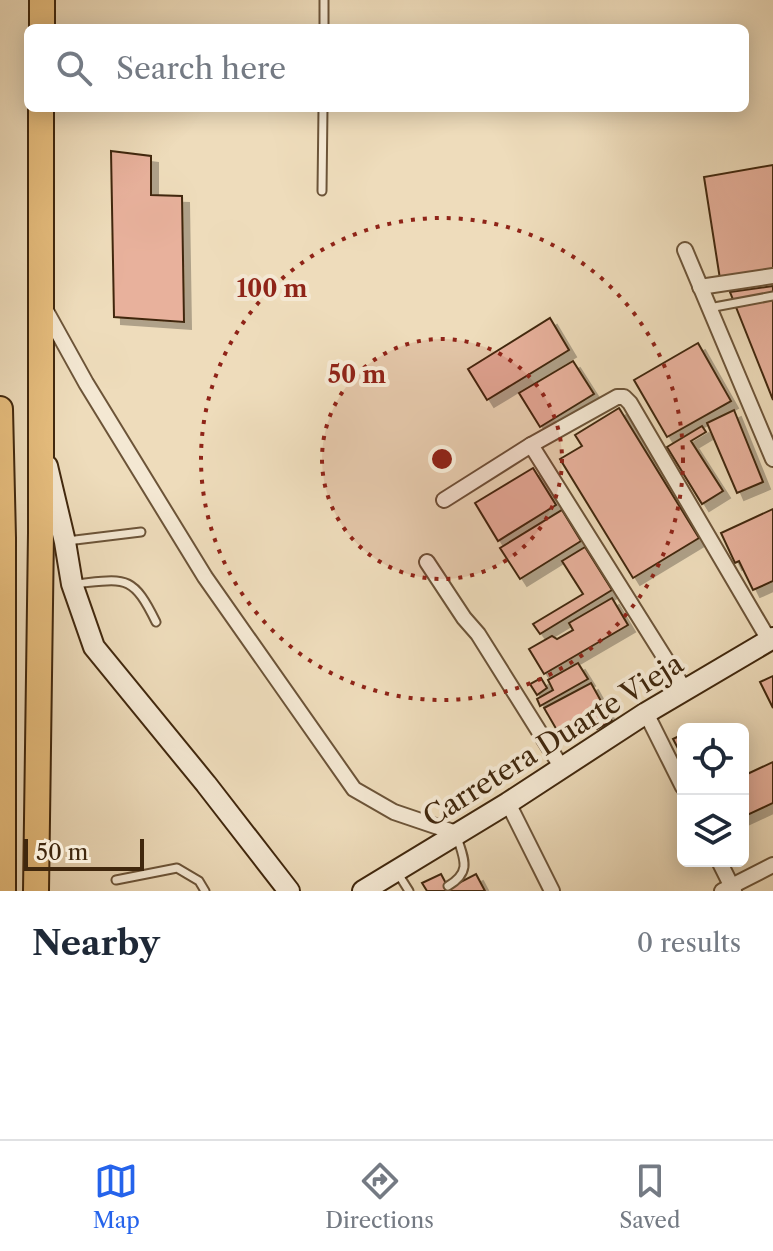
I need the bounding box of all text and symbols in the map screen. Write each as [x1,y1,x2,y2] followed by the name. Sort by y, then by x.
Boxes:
[24,24,749,112] search box
[52,46,96,90] icon: search
[116,50,286,87] text: Search here
[236,274,308,303] text: 100 m
[328,360,386,389] text: 50 m
[428,445,456,473] centre of rings
[417,646,689,834] street label: Carretera Duarte Vieja
[677,723,749,867] map controls
[677,723,749,795] button: locate
[677,795,749,867] button: layers
[24,835,144,871] scale bar
[36,839,88,866] text: 50 m
[32,922,160,964] text: Nearby
[637,927,741,959] text: 0 results
[93,1159,140,1234] tab: Map
[325,1159,434,1234] tab: Directions
[619,1159,680,1234] tab: Saved

